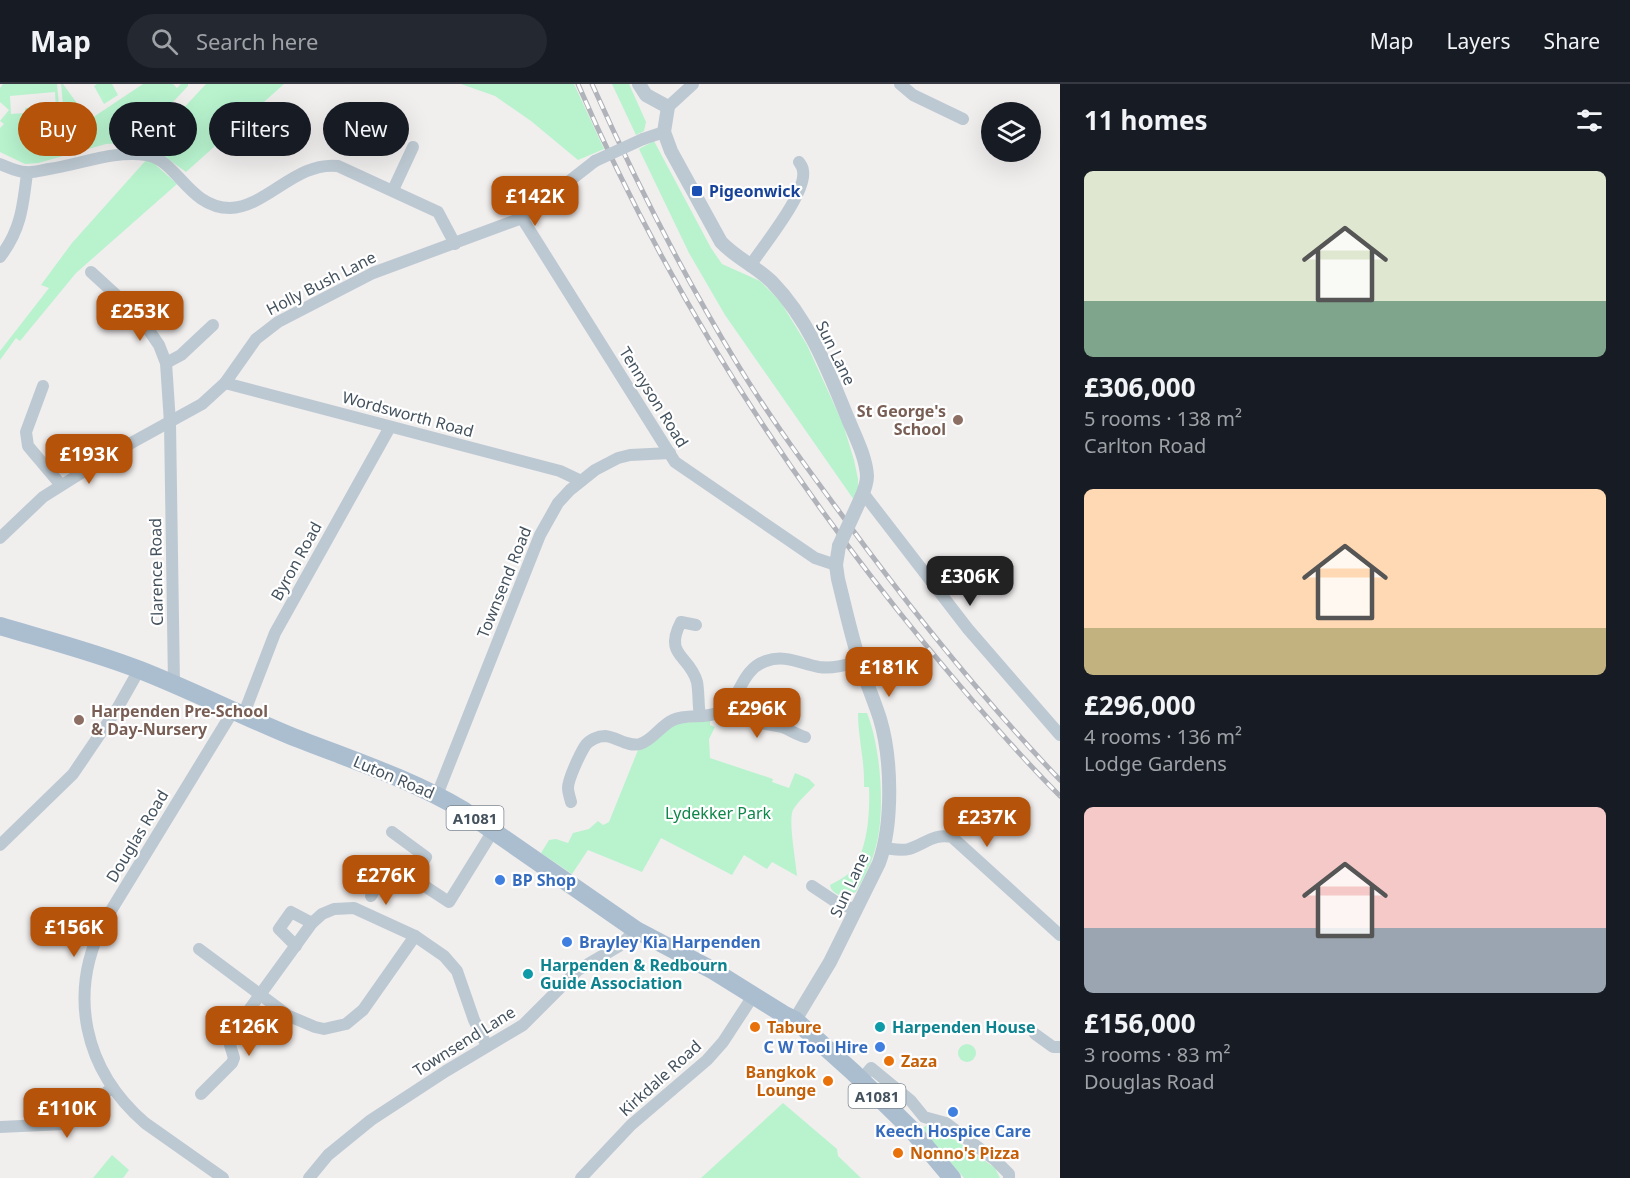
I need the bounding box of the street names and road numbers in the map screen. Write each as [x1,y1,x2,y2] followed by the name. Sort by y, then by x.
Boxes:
[262,246,380,320] street label: Holly Bush Lane
[811,317,861,389] street label: Sun Lane
[614,343,694,451] street label: Tennyson Road
[340,386,476,442] street label: Wordsworth Road
[144,518,168,626] street label: Clarence Road
[265,518,327,604] street label: Byron Road
[472,523,536,641] street label: Townsend Road
[350,750,438,804] street label: Luton Road
[101,786,173,886] street label: Douglas Road
[446,806,504,830] road number: A1081
[824,849,874,921] street label: Sun Lane
[409,1001,519,1081] street label: Townsend Lane
[614,1035,706,1121] street label: Kirkdale Road
[848,1084,906,1108] road number: A1081

